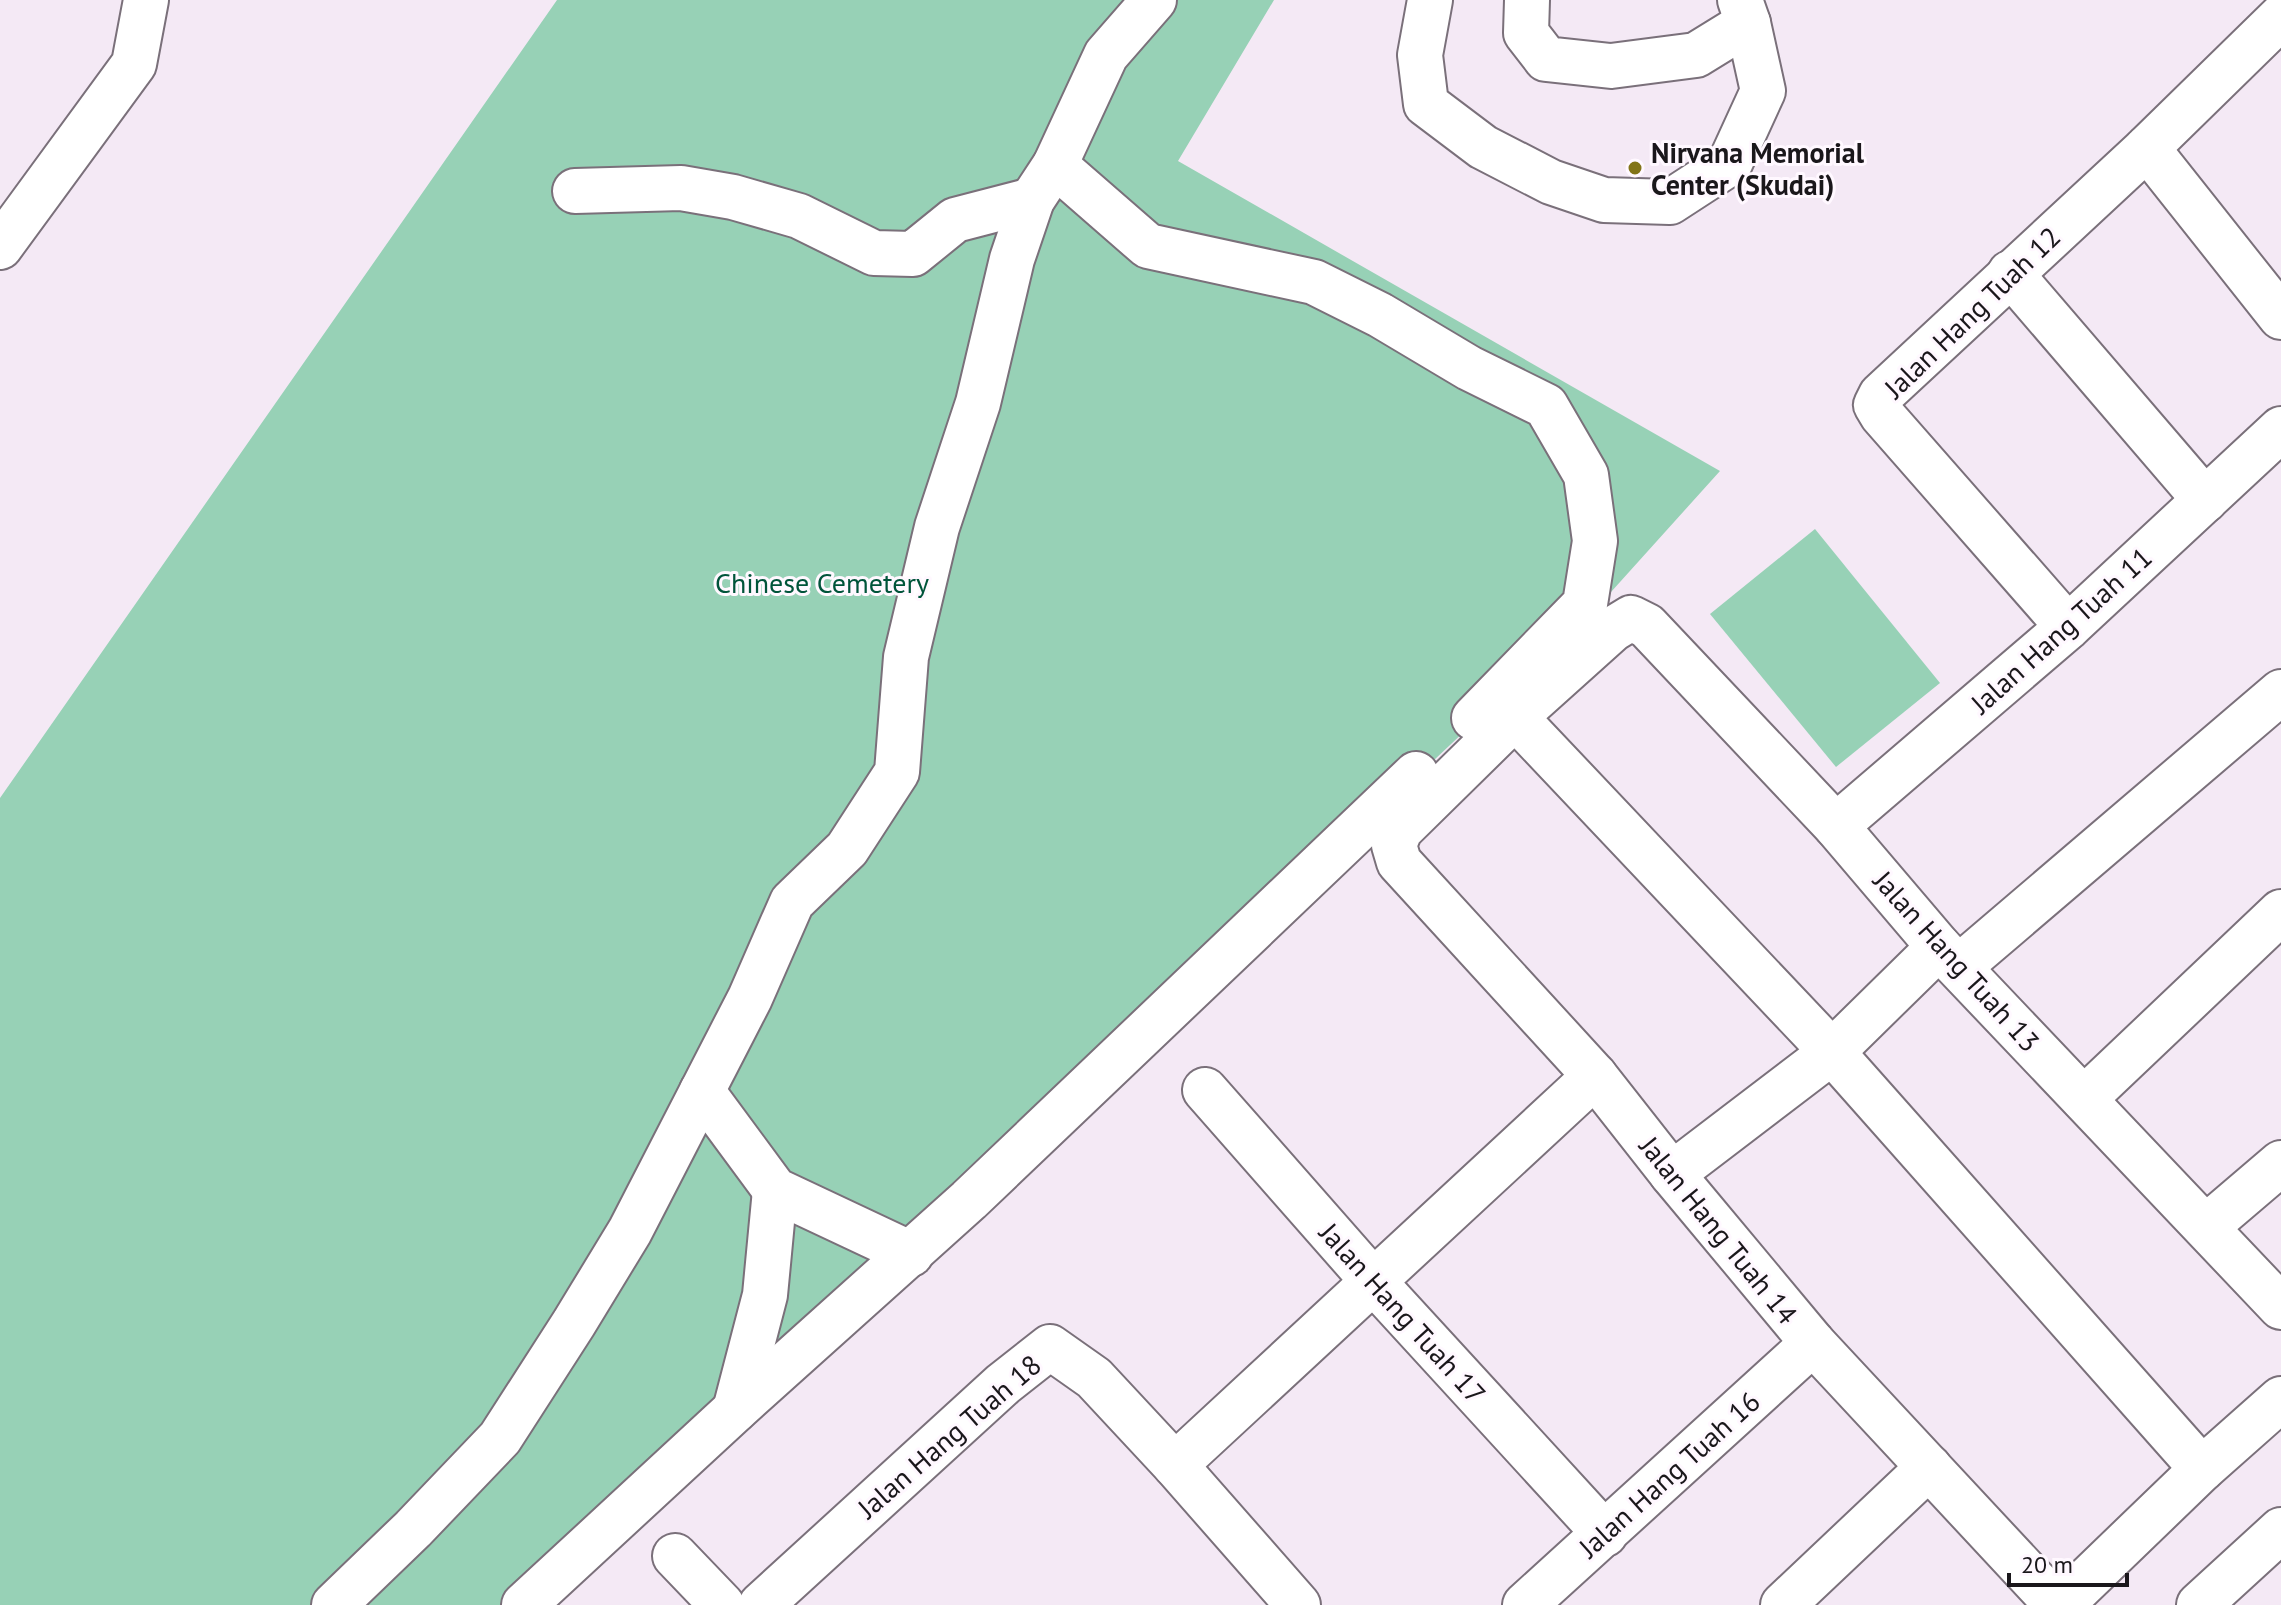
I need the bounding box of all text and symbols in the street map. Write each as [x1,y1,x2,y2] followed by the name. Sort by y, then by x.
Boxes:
[1651,134,1865,203] place label: Nirvana Memorial Center (Skudai)
[1626,159,1644,177] marker: Nirvana Memorial Center (Skudai)
[1875,218,2068,406] street label: Jalan Hang Tuah 12
[1962,539,2159,722] street label: Jalan Hang Tuah 11
[715,564,929,601] park label: Chinese Cemetery
[1865,862,2048,1059] street label: Jalan Hang Tuah 13
[1631,1128,1806,1332] street label: Jalan Hang Tuah 14
[1311,1214,1494,1411] street label: Jalan Hang Tuah 17
[849,1346,1048,1527] street label: Jalan Hang Tuah 18
[1570,1383,1767,1566] street label: Jalan Hang Tuah 16
[2009,1537,2127,1587] scale bar
[2021,1549,2073,1580] text: 20 m

